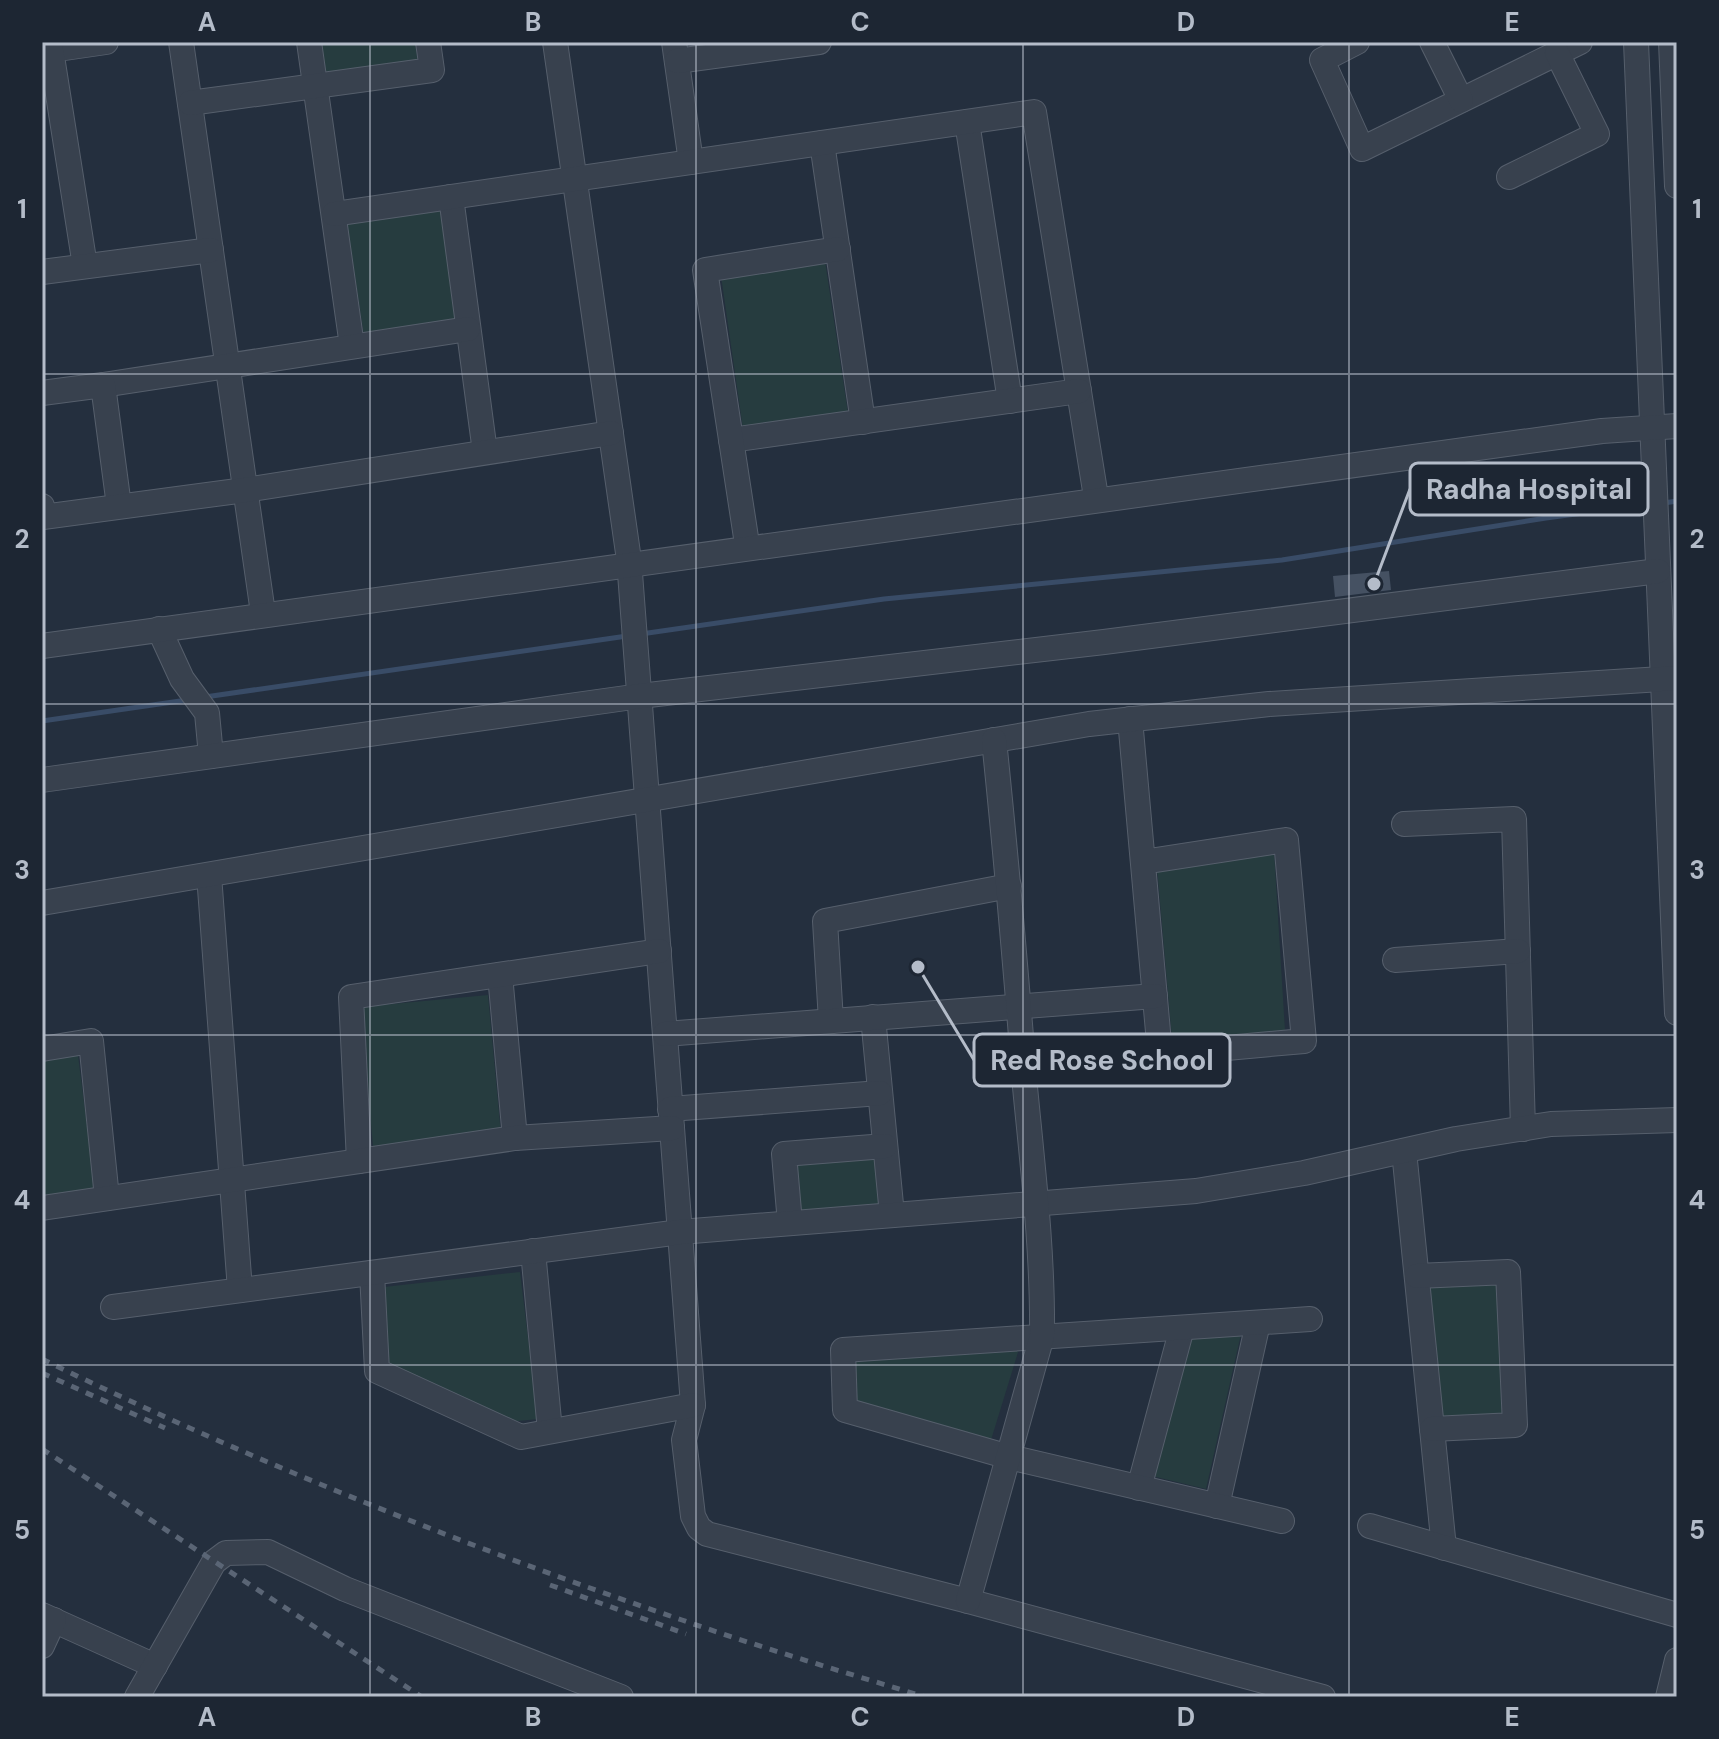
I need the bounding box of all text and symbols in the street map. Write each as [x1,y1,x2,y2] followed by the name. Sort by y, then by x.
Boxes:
[198,5,216,39] text: A
[525,5,541,39] text: B
[850,5,870,39] text: C
[1177,5,1195,39] text: D
[1504,5,1520,39] text: E
[17,192,27,226] text: 1
[1692,192,1702,226] text: 1
[1410,463,1648,515] callout: Radha Hospital
[1426,471,1632,508] text: Radha Hospital
[14,522,30,556] text: 2
[1689,522,1705,556] text: 2
[14,853,30,887] text: 3
[1689,853,1705,887] text: 3
[974,1034,1230,1086] callout: Red Rose School
[990,1042,1214,1079] text: Red Rose School
[14,1183,30,1217] text: 4
[1689,1183,1705,1217] text: 4
[14,1513,30,1547] text: 5
[1689,1513,1705,1547] text: 5
[198,1700,216,1734] text: A
[525,1700,541,1734] text: B
[850,1700,870,1734] text: C
[1177,1700,1195,1734] text: D
[1504,1700,1520,1734] text: E

